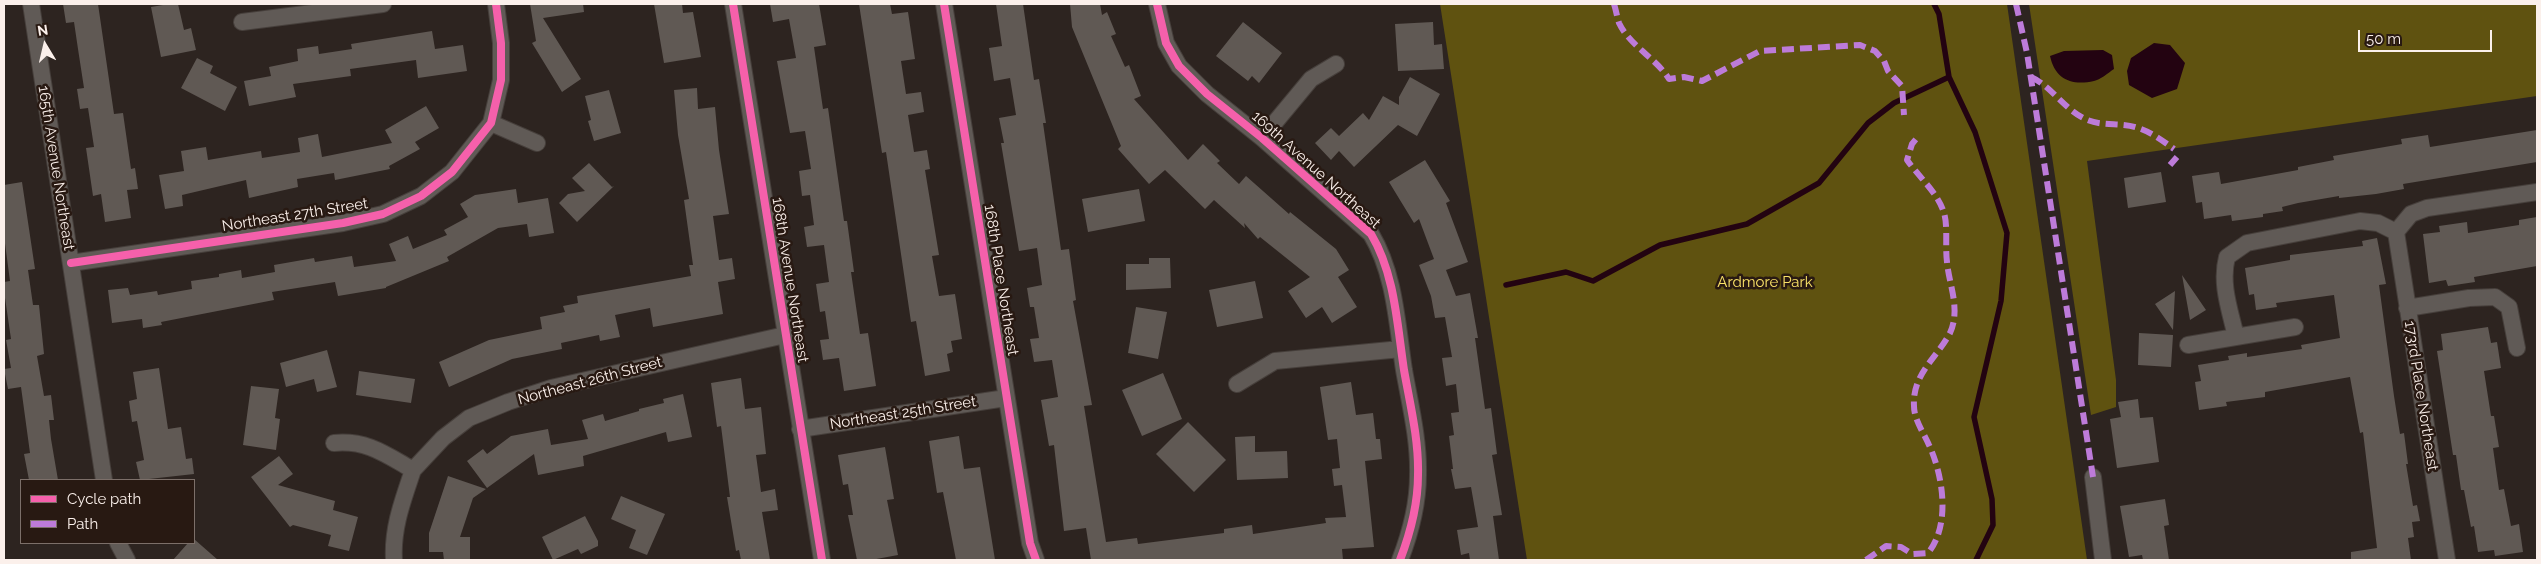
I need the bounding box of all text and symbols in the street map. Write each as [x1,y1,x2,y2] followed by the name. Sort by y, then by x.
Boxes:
[20,20,70,70] north arrow
[2361,20,2495,52] scale bar
[36,21,49,39] text: N
[2366,30,2401,48] text: 50 m
[34,84,78,252] street label: 165th Avenue Northeast
[1248,107,1384,233] street label: 169th Avenue Northeast
[221,195,369,235] street label: Northeast 27th Street
[768,196,812,364] street label: 168th Avenue Northeast
[980,203,1022,357] street label: 168th Place Northeast
[1717,273,1813,291] park label: Ardmore Park
[2400,320,2442,472] street label: 173rd Place Northeast
[516,353,664,409] street label: Northeast 26th Street
[829,393,977,433] street label: Northeast 25th Street
[20,479,195,544] legend
[67,490,141,508] text: Cycle path
[67,515,98,533] text: Path

